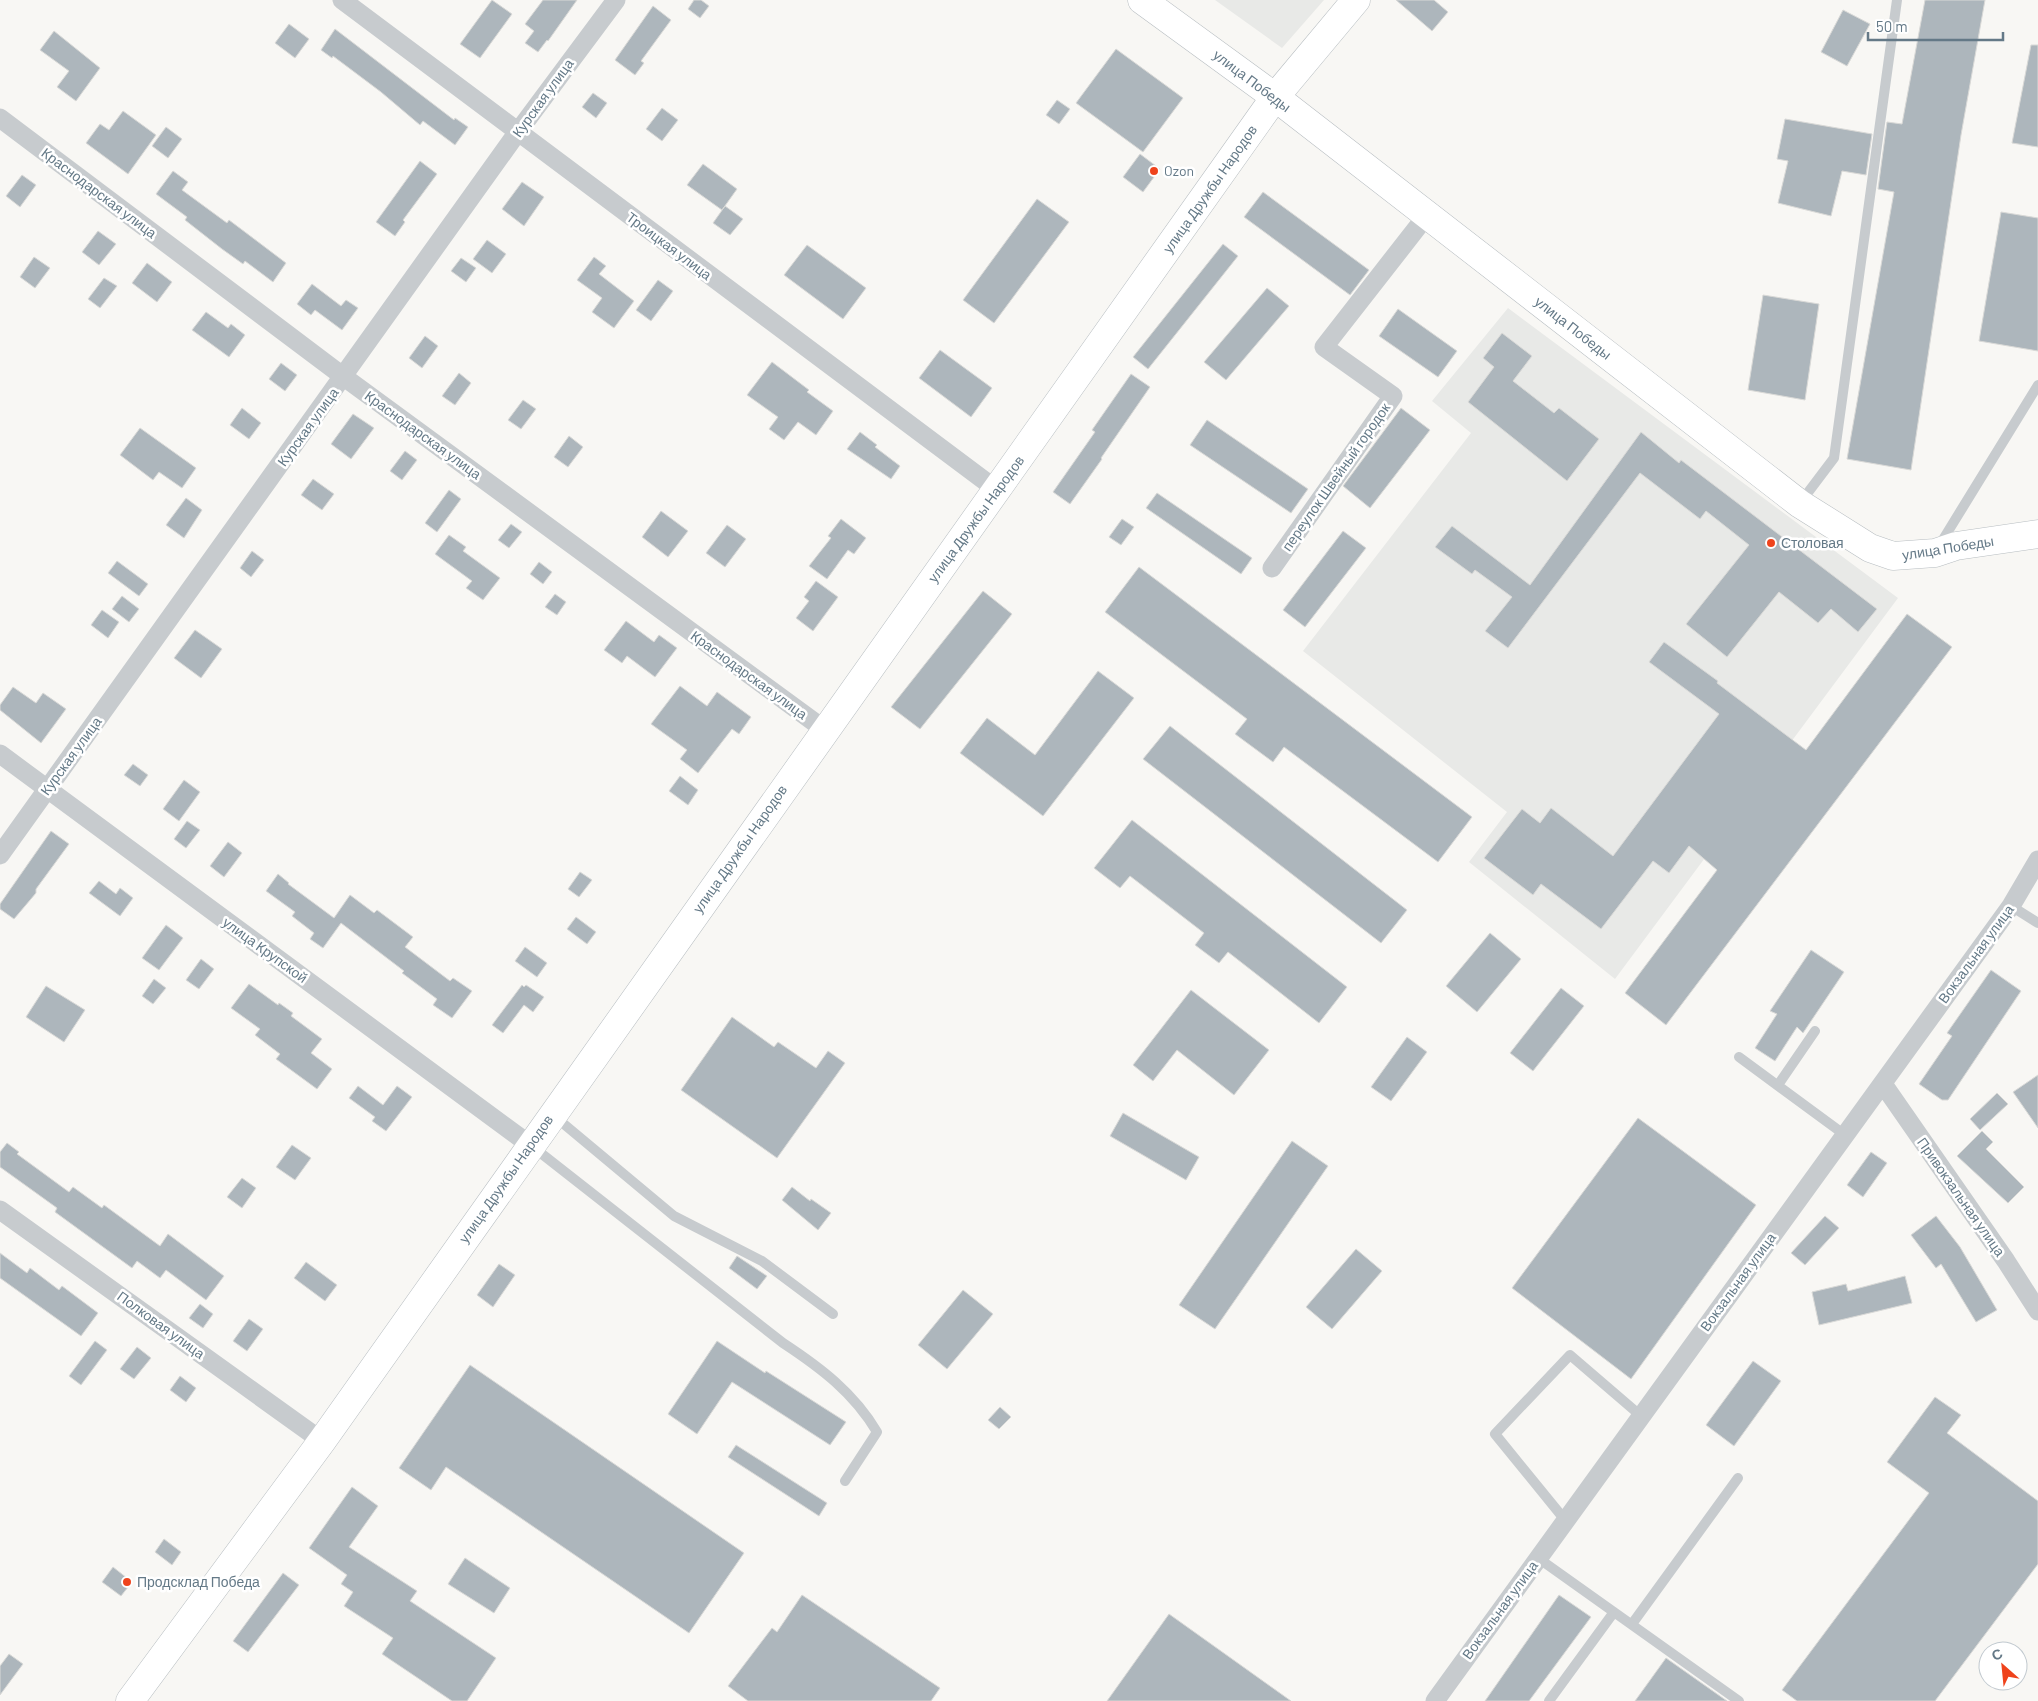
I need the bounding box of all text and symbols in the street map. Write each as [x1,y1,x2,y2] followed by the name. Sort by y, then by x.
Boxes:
[1868,10,2003,42] scale bar
[1876,17,1908,35] text: 50 m
[1210,46,1294,115] street label: улица Победы
[508,55,577,140] street label: Курская улица
[1159,121,1260,256] street label: улица Дружбы Народов
[38,144,160,242] street label: Краснодарская улица
[1164,162,1194,179] place label: Ozon
[1148,165,1160,177] marker: Ozon
[623,208,715,283] street label: Троицкая улица
[1532,292,1615,363] street label: улица Победы
[273,384,342,469] street label: Курская улица
[362,387,485,483] street label: Краснодарская улица
[1278,399,1394,554] street label: переулок Швейный городок
[924,452,1027,585] street label: улица Дружбы Народов
[1901,532,1995,563] street label: улица Победы
[1781,534,1844,551] place label: Столовая
[1765,537,1777,549] marker: Столовая
[688,627,811,723] street label: Краснодарская улица
[36,713,105,798] street label: Курская улица
[689,781,790,916] street label: улица Дружбы Народов
[1934,901,2017,1006] street label: Вокзальная улица
[220,913,311,986] street label: улица Крупской
[455,1111,556,1246] street label: улица Дружбы Народов
[1914,1134,2009,1260] street label: Привокзальная улица
[1696,1229,1779,1334] street label: Вокзальная улица
[114,1287,208,1362] street label: Полковая улица
[1458,1557,1541,1662] street label: Вокзальная улица
[137,1573,260,1590] place label: Продсклад Победа
[121,1576,133,1588] marker: Продсклад Победа
[1978,1641,2028,1691] north arrow
[1989,1644,2005,1664] text: С

